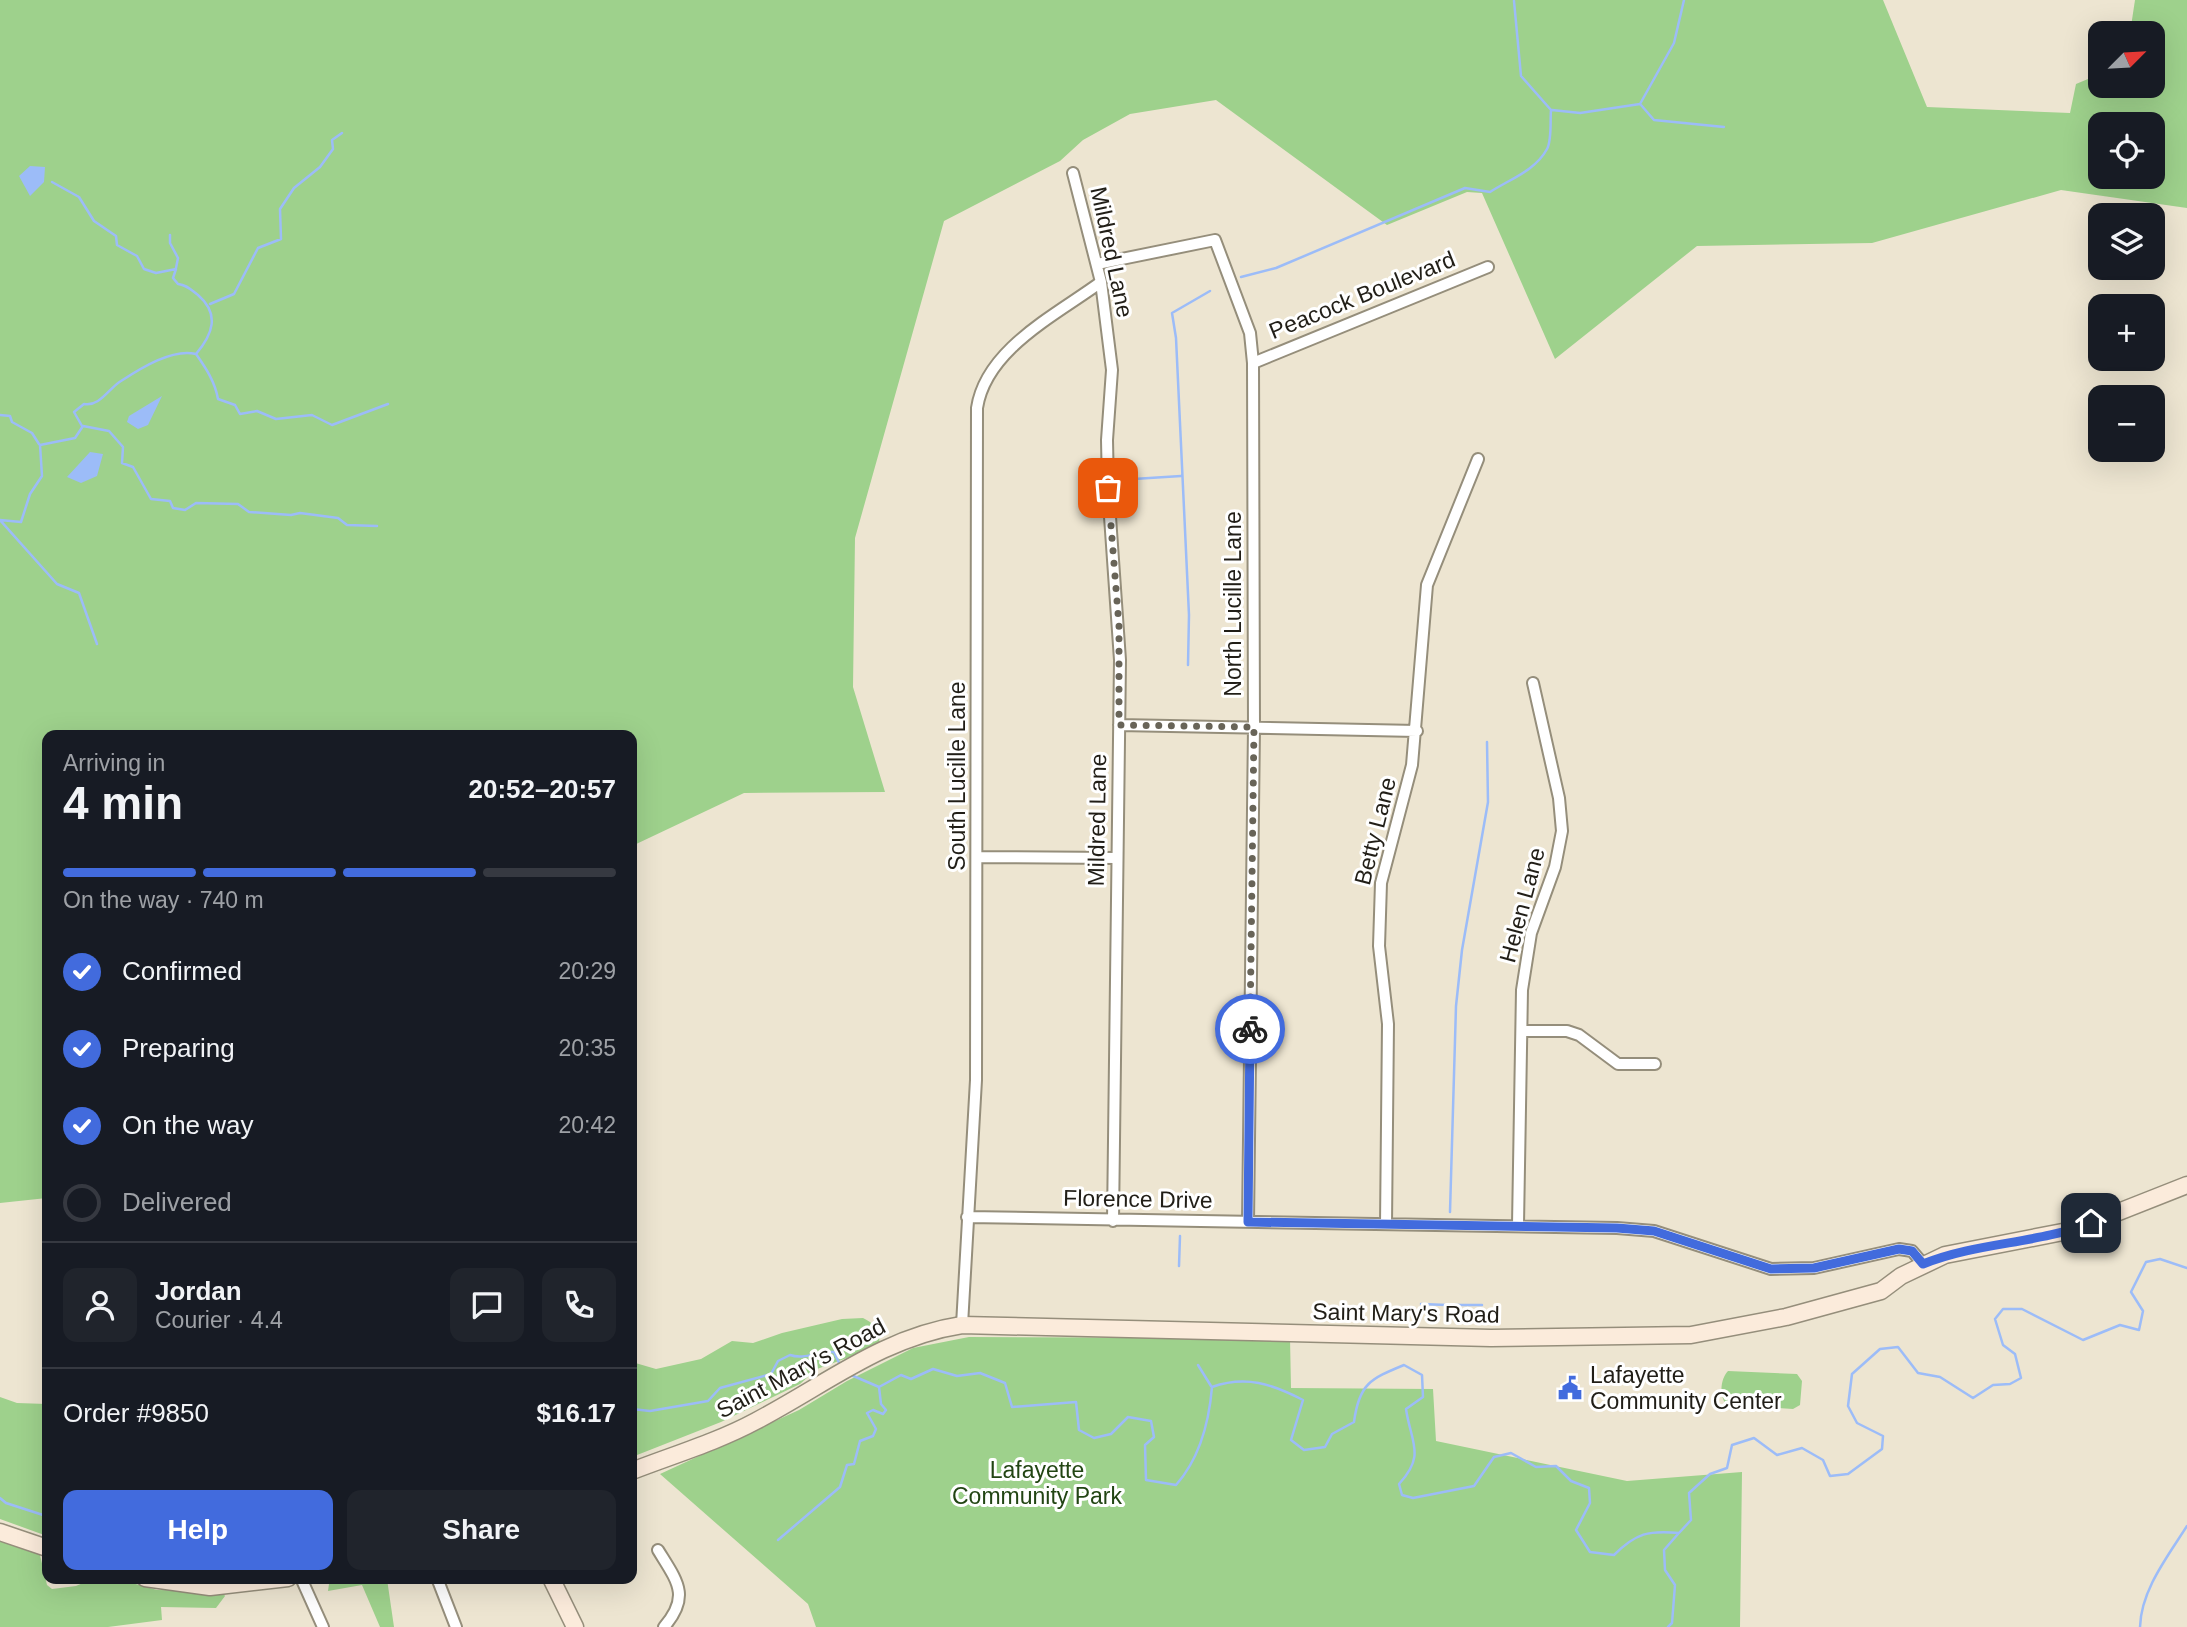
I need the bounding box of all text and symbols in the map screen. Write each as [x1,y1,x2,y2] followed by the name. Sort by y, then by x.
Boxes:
[2088,21,2165,98] north arrow
[2088,21,2165,462] map controls
[2088,112,2165,189] button: locate
[1085,184,1139,320] street label: Mildred Lane
[2088,203,2165,280] button: layers
[1265,246,1459,344] street label: Peacock Boulevard
[2088,294,2165,371] button: +
[2088,385,2165,462] button: −
[1078,458,1138,518] pin
[1089,469,1127,507] icon: bag
[1220,511,1246,697] street label: North Lucille Lane
[944,681,970,871] street label: South Lucille Lane
[63,750,165,776] text: Arriving in
[1083,753,1111,887] street label: Mildred Lane
[469,774,616,804] text: 20:52–20:57
[1349,775,1401,887] street label: Betty Lane
[63,777,183,829] text: 4 min
[1494,845,1550,965] street label: Helen Lane
[63,887,264,913] text: On the way · 740 m
[63,953,101,991] icon: check
[122,956,242,986] text: Confirmed
[558,958,616,984] text: 20:29
[1215,994,1285,1064] courier
[1231,1010,1269,1048] icon: bike
[63,1030,101,1068] icon: check
[122,1033,235,1063] text: Preparing
[558,1035,616,1061] text: 20:35
[63,1107,101,1145] icon: check
[122,1110,254,1140] text: On the way
[558,1112,616,1138] text: 20:42
[1063,1185,1213,1213] street label: Florence Drive
[122,1187,232,1217] text: Delivered
[2061,1193,2121,1253] pin
[2072,1204,2110,1242] icon: home
[63,1268,137,1342] button: person
[450,1268,524,1342] button: chat
[542,1268,616,1342] button: phone
[155,1276,242,1306] text: Jordan
[1312,1298,1500,1328] street label: Saint Mary's Road
[155,1307,283,1333] text: Courier · 4.4
[712,1313,890,1423] street label: Saint Mary's Road
[1590,1362,1782,1414] place label: Lafayette Community Center
[1556,1374,1584,1402] public building icon: Lafayette Community Center
[63,1398,209,1428] text: Order #9850
[536,1398,616,1428] text: $16.17
[952,1457,1122,1509] park label: Lafayette Community Park
[63,1490,333,1570] button: Help
[347,1490,616,1570] button: Share

